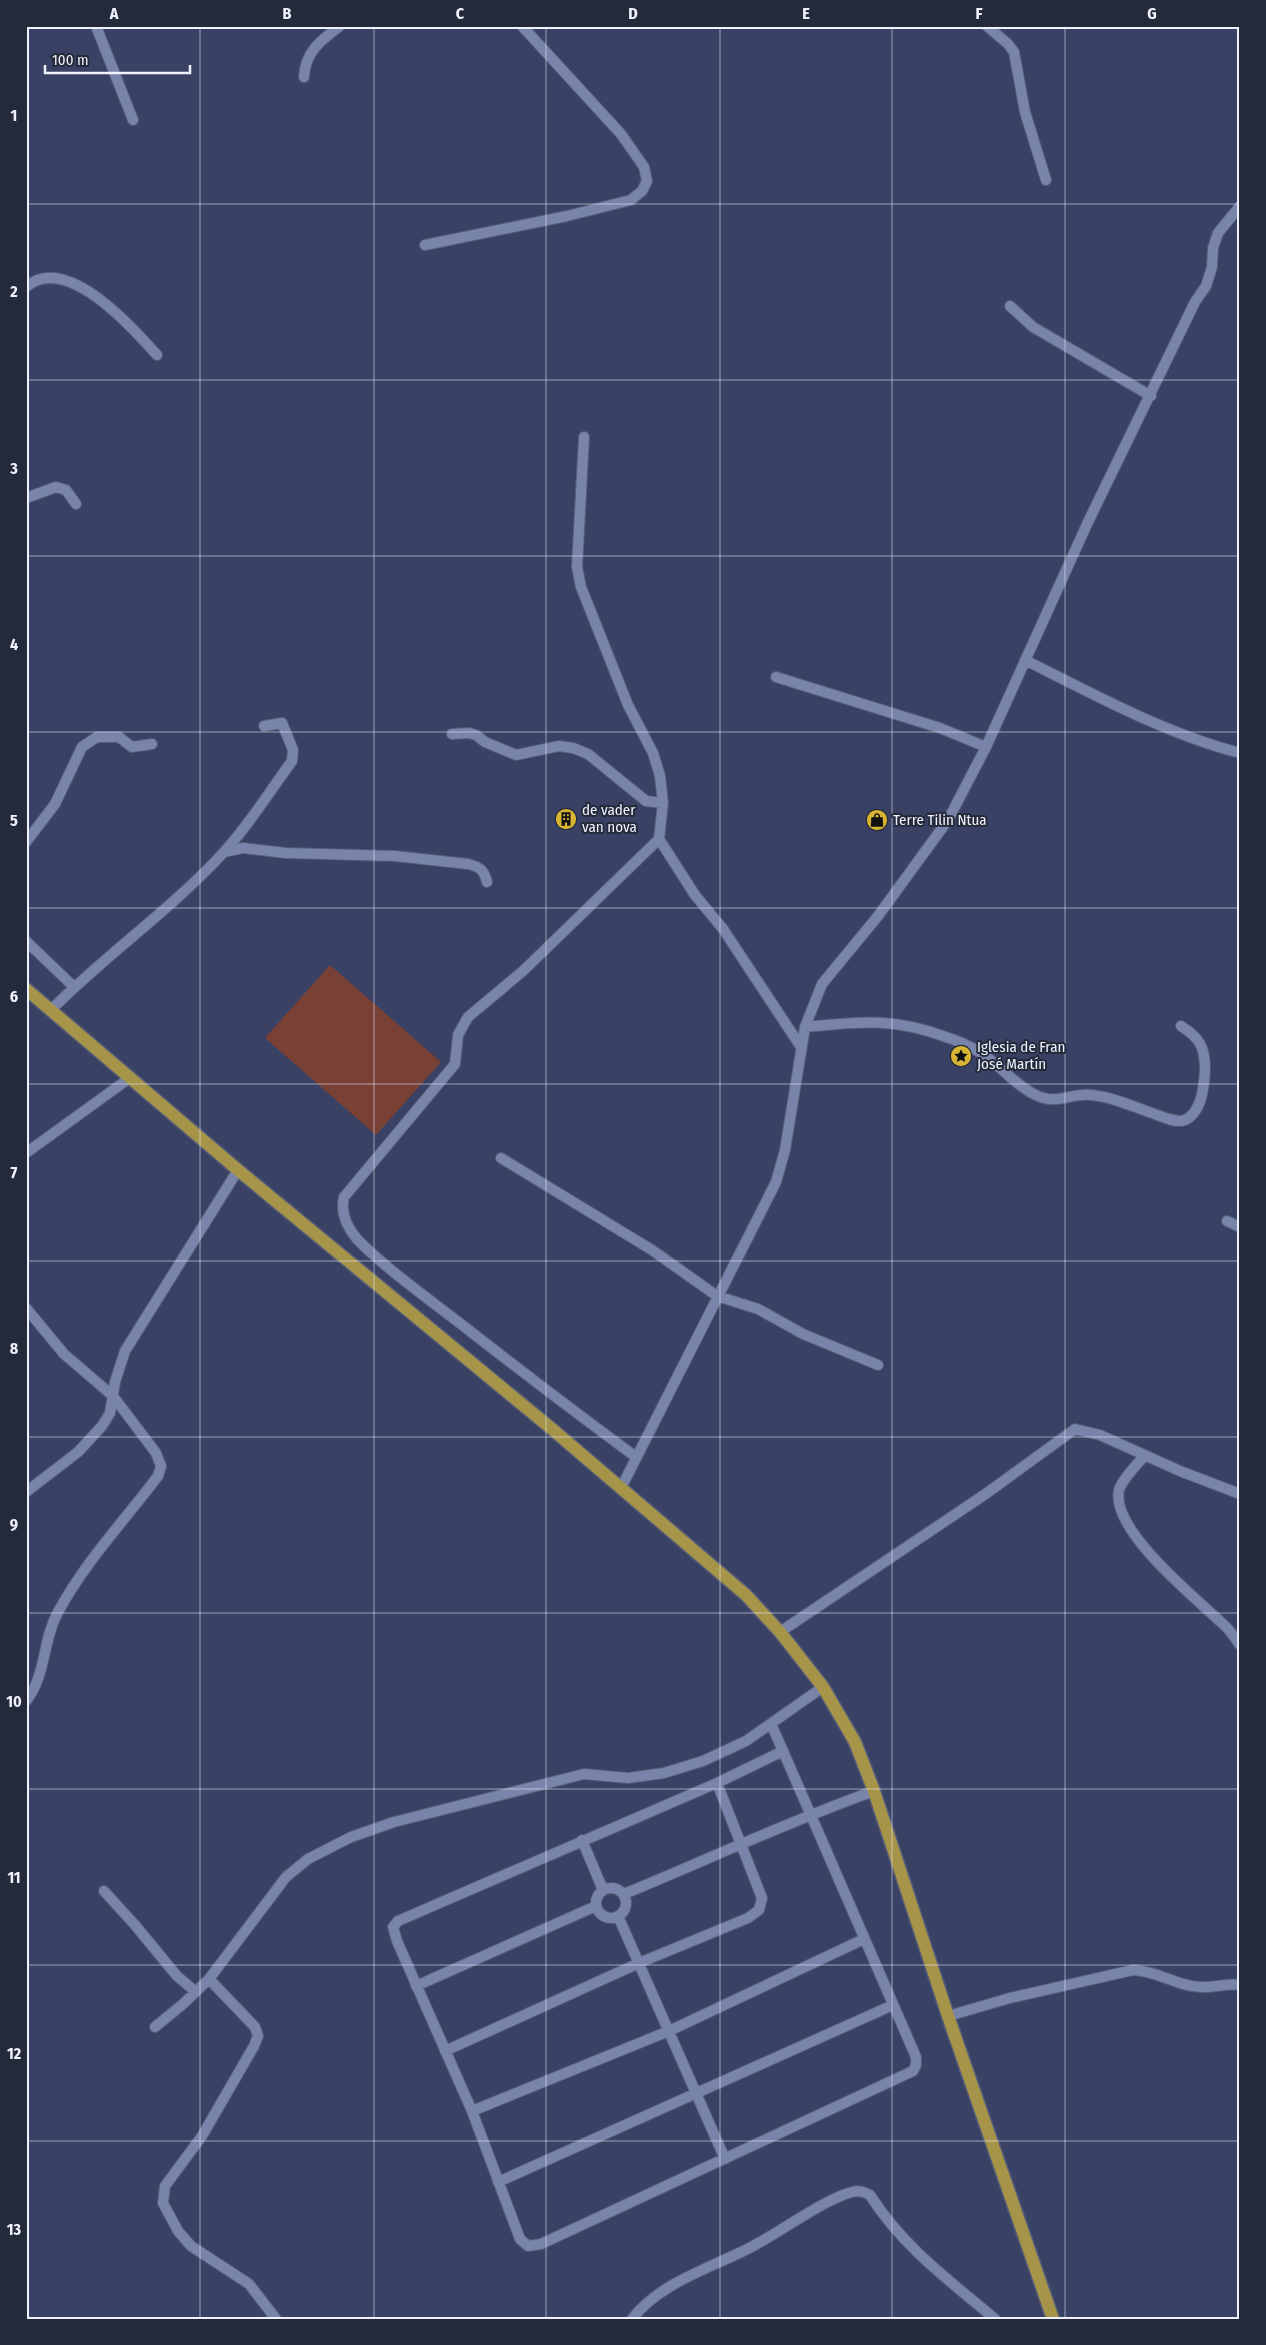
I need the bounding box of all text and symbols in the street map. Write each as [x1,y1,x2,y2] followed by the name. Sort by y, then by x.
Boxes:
[109,4,119,23] text: A
[283,4,292,23] text: B
[456,4,465,23] text: C
[628,4,638,23] text: D
[802,4,810,23] text: E
[975,4,983,23] text: F
[1147,4,1157,23] text: G
[45,42,190,74] scale bar
[52,51,89,69] text: 100 m
[11,106,17,125] text: 1
[9,282,18,301] text: 2
[9,459,18,478] text: 3
[10,635,18,654] text: 4
[582,801,637,836] place label: de vader van nova
[554,807,578,831] building icon: de vader van nova
[865,808,889,832] shop icon: Terre Tilin Ntua
[10,811,18,830] text: 5
[893,811,987,829] place label: Terre Tilin Ntua
[10,987,18,1006] text: 6
[977,1038,1065,1073] place label: Iglesia de Fran José Martín
[949,1044,973,1068] place icon: Iglesia de Fran José Martín
[11,1163,18,1182] text: 7
[10,1339,19,1358] text: 8
[10,1515,18,1534] text: 9
[6,1692,22,1711] text: 10
[7,1868,21,1887] text: 11
[7,2044,22,2063] text: 12
[7,2220,22,2239] text: 13

